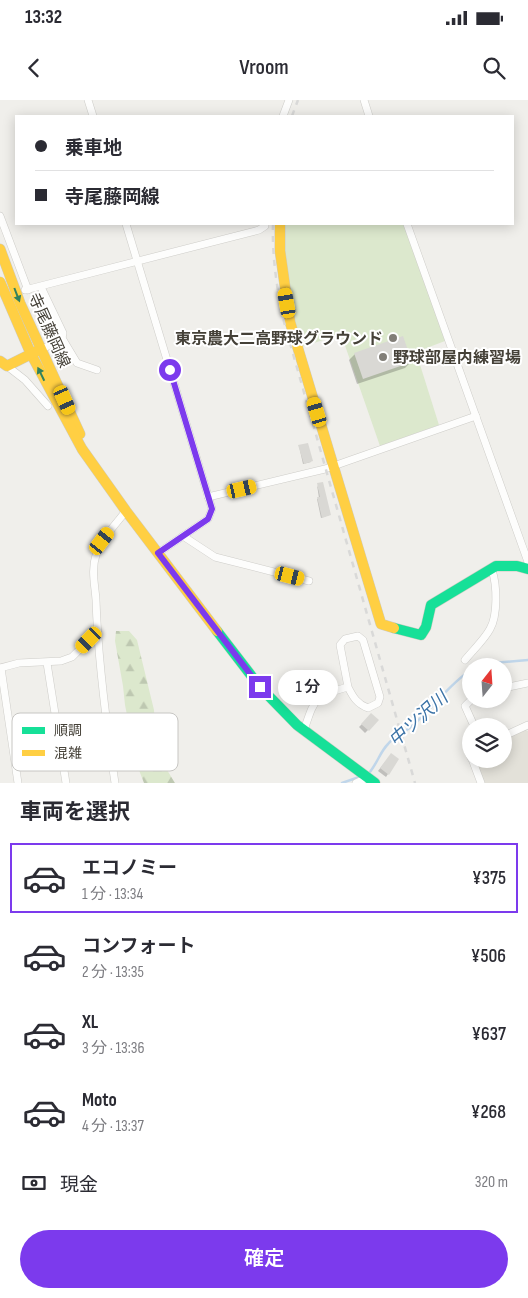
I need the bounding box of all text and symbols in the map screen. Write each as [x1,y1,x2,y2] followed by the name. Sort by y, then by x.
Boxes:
[25,6,62,29] text: 13:32
[20,54,48,82] icon: back
[239,54,289,81] text: Vroom
[480,54,508,82] icon: search
[65,137,122,160] text: 乗車地
[65,186,160,209] text: 寺尾藤岡線
[277,287,296,319] car
[13,288,21,303] one-way arrow
[24,290,74,371] street label: 寺尾藤岡線
[175,329,383,349] place label: 東京農大二高野球グラウンド
[387,332,399,344] marker: 東京農大二高野球グラウンド
[393,349,521,368] place label: 野球部屋内練習場
[377,351,389,363] marker: 野球部屋内練習場
[159,359,181,381] route start
[37,367,45,381] one-way arrow
[52,383,77,417] car
[305,395,328,429] car
[225,478,258,500] car
[86,525,117,557] car
[273,565,306,587] car
[73,624,104,656] car
[462,658,512,708] north arrow
[462,658,512,768] map controls
[278,670,338,704] callout: 1 分
[249,676,271,698] route end
[296,678,320,697] text: 1 分
[385,686,454,751] water label: 中ツ沢川
[12,713,178,771] legend
[462,718,512,768] button: layers
[54,722,82,739] text: 順調
[54,745,82,762] text: 混雑
[20,799,130,826] text: 車両を選択
[22,856,67,901] icon: car
[82,857,177,880] text: エコノミー
[472,867,506,890] text: ¥375
[82,885,143,904] text: 1 分 · 13:34
[22,934,67,979] icon: car
[82,935,195,958] text: コンフォート
[471,945,506,968] text: ¥506
[82,963,144,982] text: 2 分 · 13:35
[82,1011,98,1034] text: XL
[22,1012,67,1057] icon: car
[471,1023,506,1046] text: ¥637
[82,1039,145,1058] text: 3 分 · 13:36
[82,1089,117,1112] text: Moto
[22,1090,67,1135] icon: car
[471,1101,506,1124] text: ¥268
[82,1117,144,1136] text: 4 分 · 13:37
[20,1169,48,1197] icon: cash
[475,1173,508,1192] text: 320 m
[60,1174,98,1197] text: 現金
[20,1230,508,1288] button: 確定

